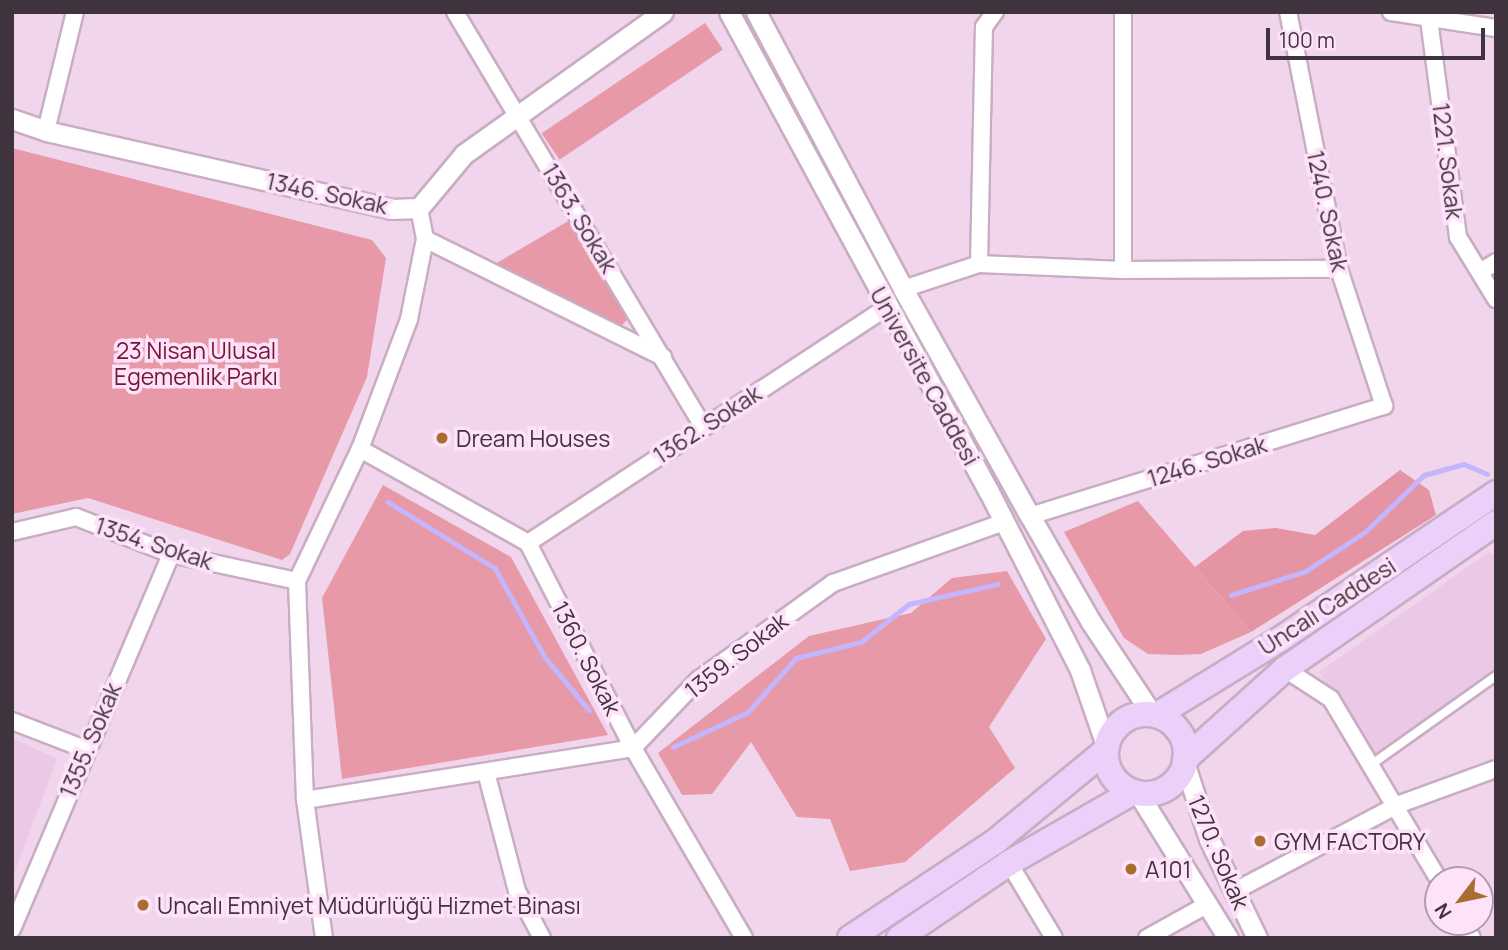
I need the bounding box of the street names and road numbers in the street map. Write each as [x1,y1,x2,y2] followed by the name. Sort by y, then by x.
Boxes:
[1427,101,1469,221] street label: 1221. Sokak
[1302,148,1354,274] street label: 1240. Sokak
[537,158,623,278] street label: 1363. Sokak
[264,167,390,219] street label: 1346. Sokak
[865,282,985,470] street label: Universite Caddesi
[648,379,766,469] street label: 1362. Sokak
[1144,430,1270,492] street label: 1246. Sokak
[92,511,216,575] street label: 1354. Sokak
[1253,551,1401,661] street label: Uncalı Caddesi
[547,597,627,719] street label: 1360. Sokak
[679,606,793,704] street label: 1359. Sokak
[53,678,127,802] street label: 1355. Sokak
[1183,791,1255,913] street label: 1270. Sokak

